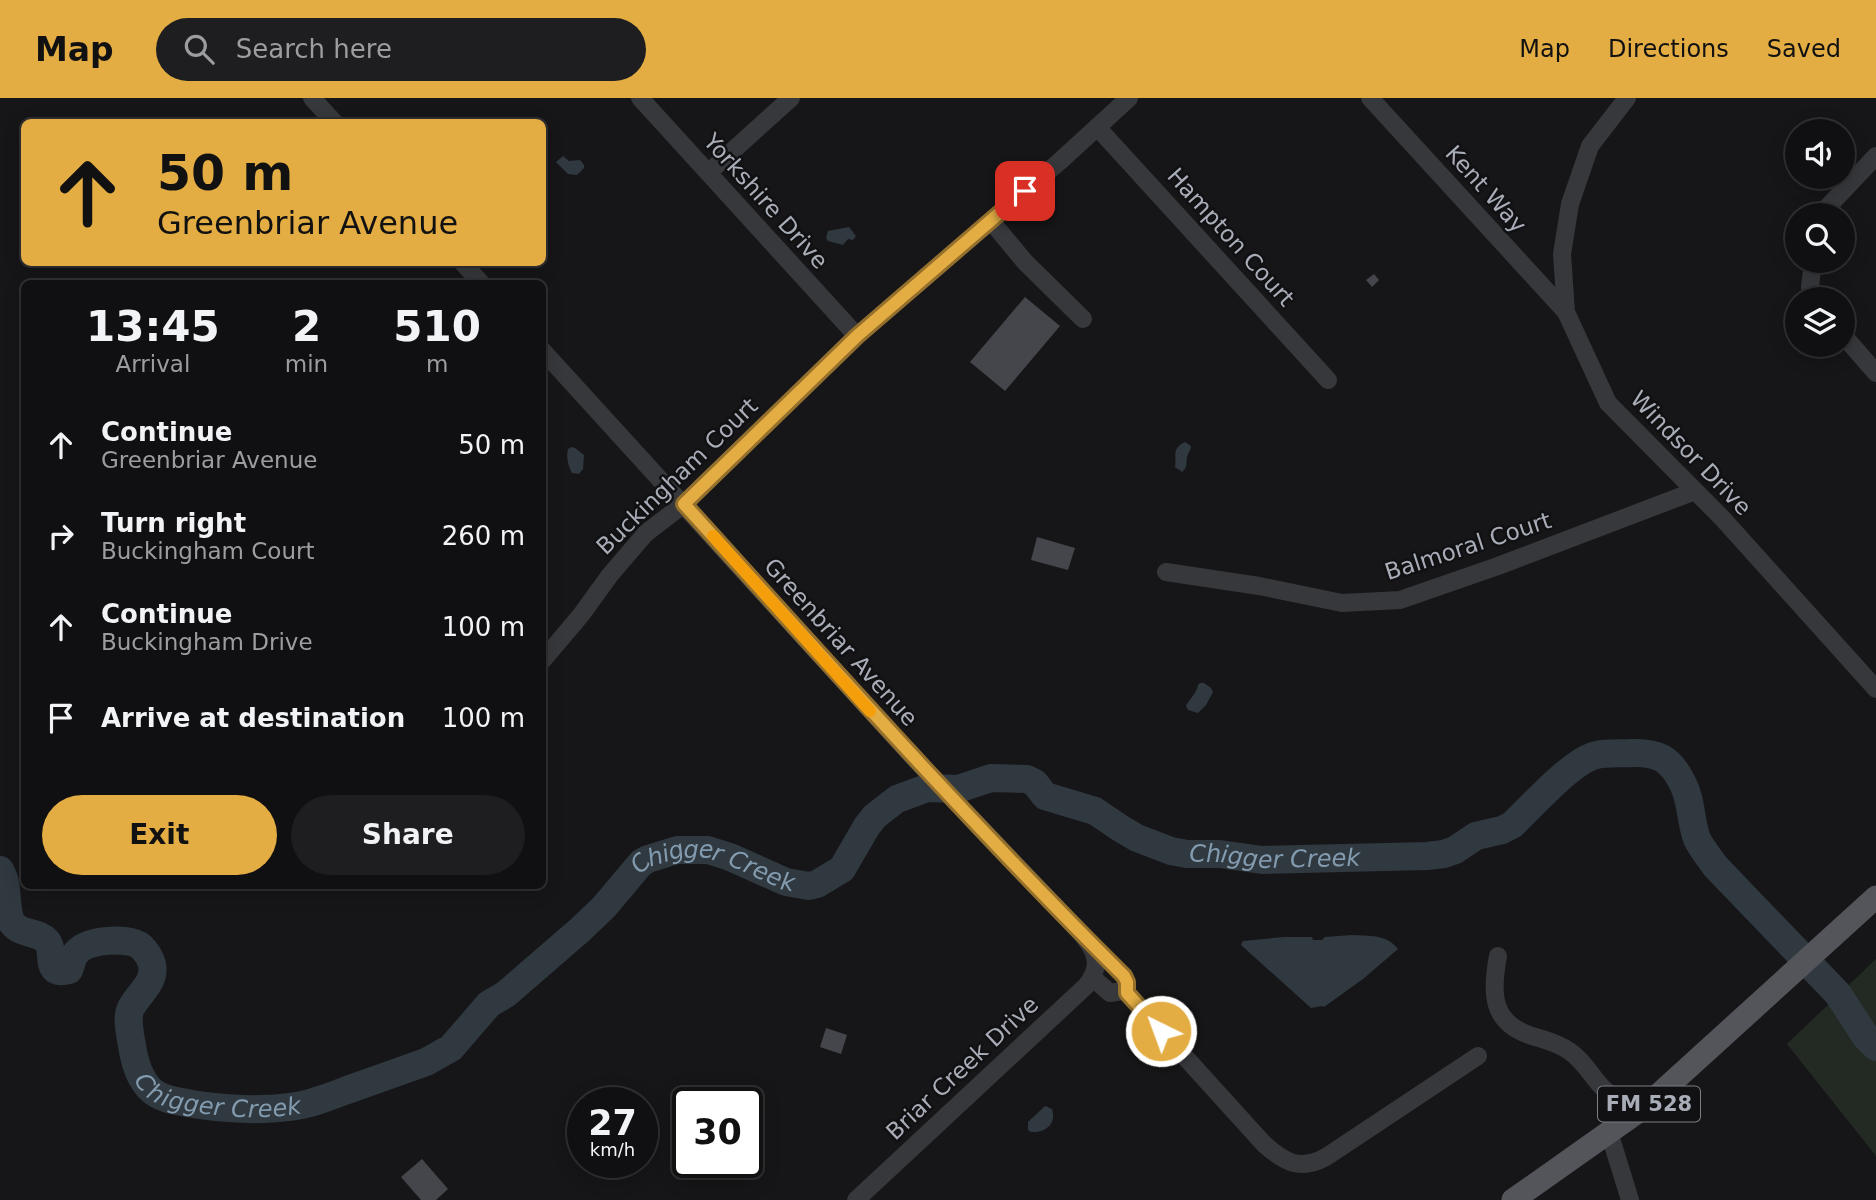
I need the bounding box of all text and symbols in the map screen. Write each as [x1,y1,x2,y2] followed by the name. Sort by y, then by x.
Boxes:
[156,18,646,81] search box
[35,30,114,69] text: Map
[180,30,218,68] icon: search
[236,34,392,64] text: Search here
[1519,35,1570,63] text: Map
[1608,35,1729,63] text: Directions
[1767,35,1841,63] text: Saved
[1785,119,1855,357] map controls
[1785,119,1855,189] button: sound
[698,127,833,274] street label: Yorkshire Drive
[1440,140,1532,238] street label: Kent Way
[157,145,293,202] text: 50 m
[42,147,133,238] icon: ahead
[995,161,1055,221] pin
[1162,163,1300,311] street label: Hampton Court
[1006,172,1044,210] icon: arrive
[1785,203,1855,273] button: search
[157,204,458,242] text: Greenbriar Avenue
[1785,287,1855,357] button: layers
[86,302,220,351] text: 13:45
[292,302,321,351] text: 2
[393,302,481,351] text: 510
[116,351,190,377] text: Arrival
[285,351,328,377] text: min
[426,351,448,377] text: m
[1625,386,1757,520] street label: Windsor Drive
[591,393,763,559] street label: Buckingham Court
[101,417,232,447] text: Continue
[42,426,80,464] icon: ahead
[458,430,525,460] text: 50 m
[101,447,317,473] text: Greenbriar Avenue
[1382,507,1554,585] street label: Balmoral Court
[101,508,246,538] text: Turn right
[42,517,80,555] icon: right
[442,521,525,551] text: 260 m
[101,538,314,564] text: Buckingham Court
[759,553,923,731] street label: Greenbriar Avenue
[101,599,232,629] text: Continue
[42,608,80,646] icon: ahead
[442,612,525,642] text: 100 m
[101,629,313,655] text: Buckingham Drive
[42,699,80,737] icon: arrive
[101,703,405,733] text: Arrive at destination
[442,703,525,733] text: 100 m
[42,795,277,875] button: Exit
[291,795,525,875] button: Share
[625,835,798,897] water label: Chigger Creek
[1189,840,1362,874] water label: Chigger Creek
[881,991,1043,1145] street label: Briar Creek Drive
[1124,994,1198,1068] position arrow
[128,1068,304,1123] water label: Chigger Creek
[1598,1086,1700,1122] road number: FM 528
[672,1087,763,1178] speed limit sign: 30
[588,1103,637,1143] text: 27
[590,1139,635,1160] text: km/h

